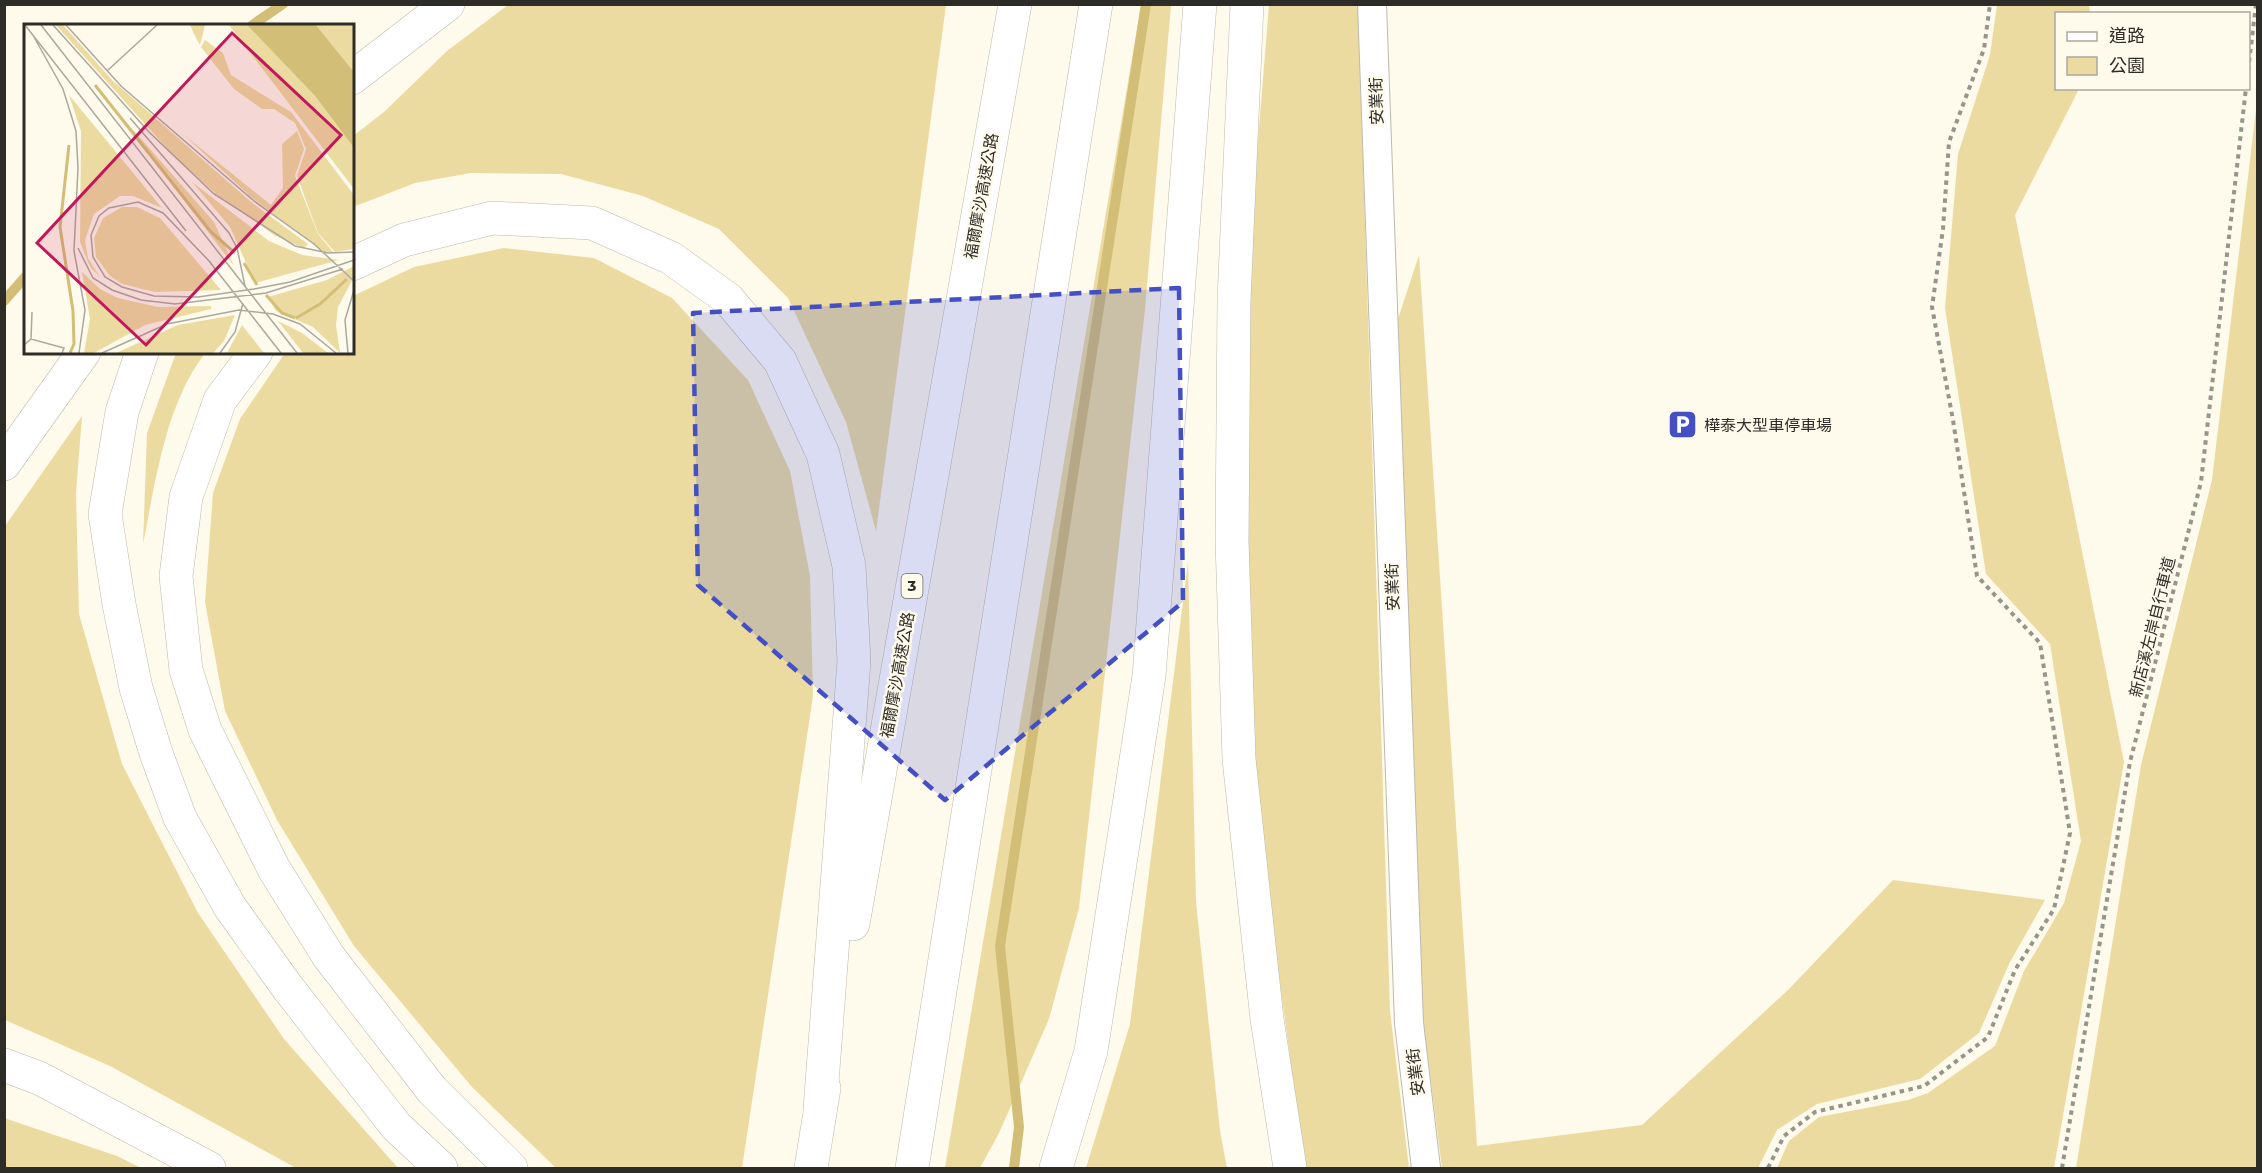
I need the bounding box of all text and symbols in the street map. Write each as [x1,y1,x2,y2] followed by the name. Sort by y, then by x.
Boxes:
[2055,12,2250,90] legend
[24,24,354,354] inset map
[2109,25,2145,47] text: 道路
[2109,55,2145,77] text: 公園
[1366,77,1387,125] street label: 安業街
[961,131,1002,261] street label: 福爾摩沙高速公路
[1667,409,1699,441] parking icon: 樺泰大型車停車場
[1704,416,1832,435] place label: 樺泰大型車停車場
[2126,555,2179,699] street label: 新店溪左岸自行車道
[1382,563,1403,611] street label: 安業街
[902,574,922,598] road number: 3
[877,610,918,740] street label: 福爾摩沙高速公路
[1403,1047,1428,1097] street label: 安業街

